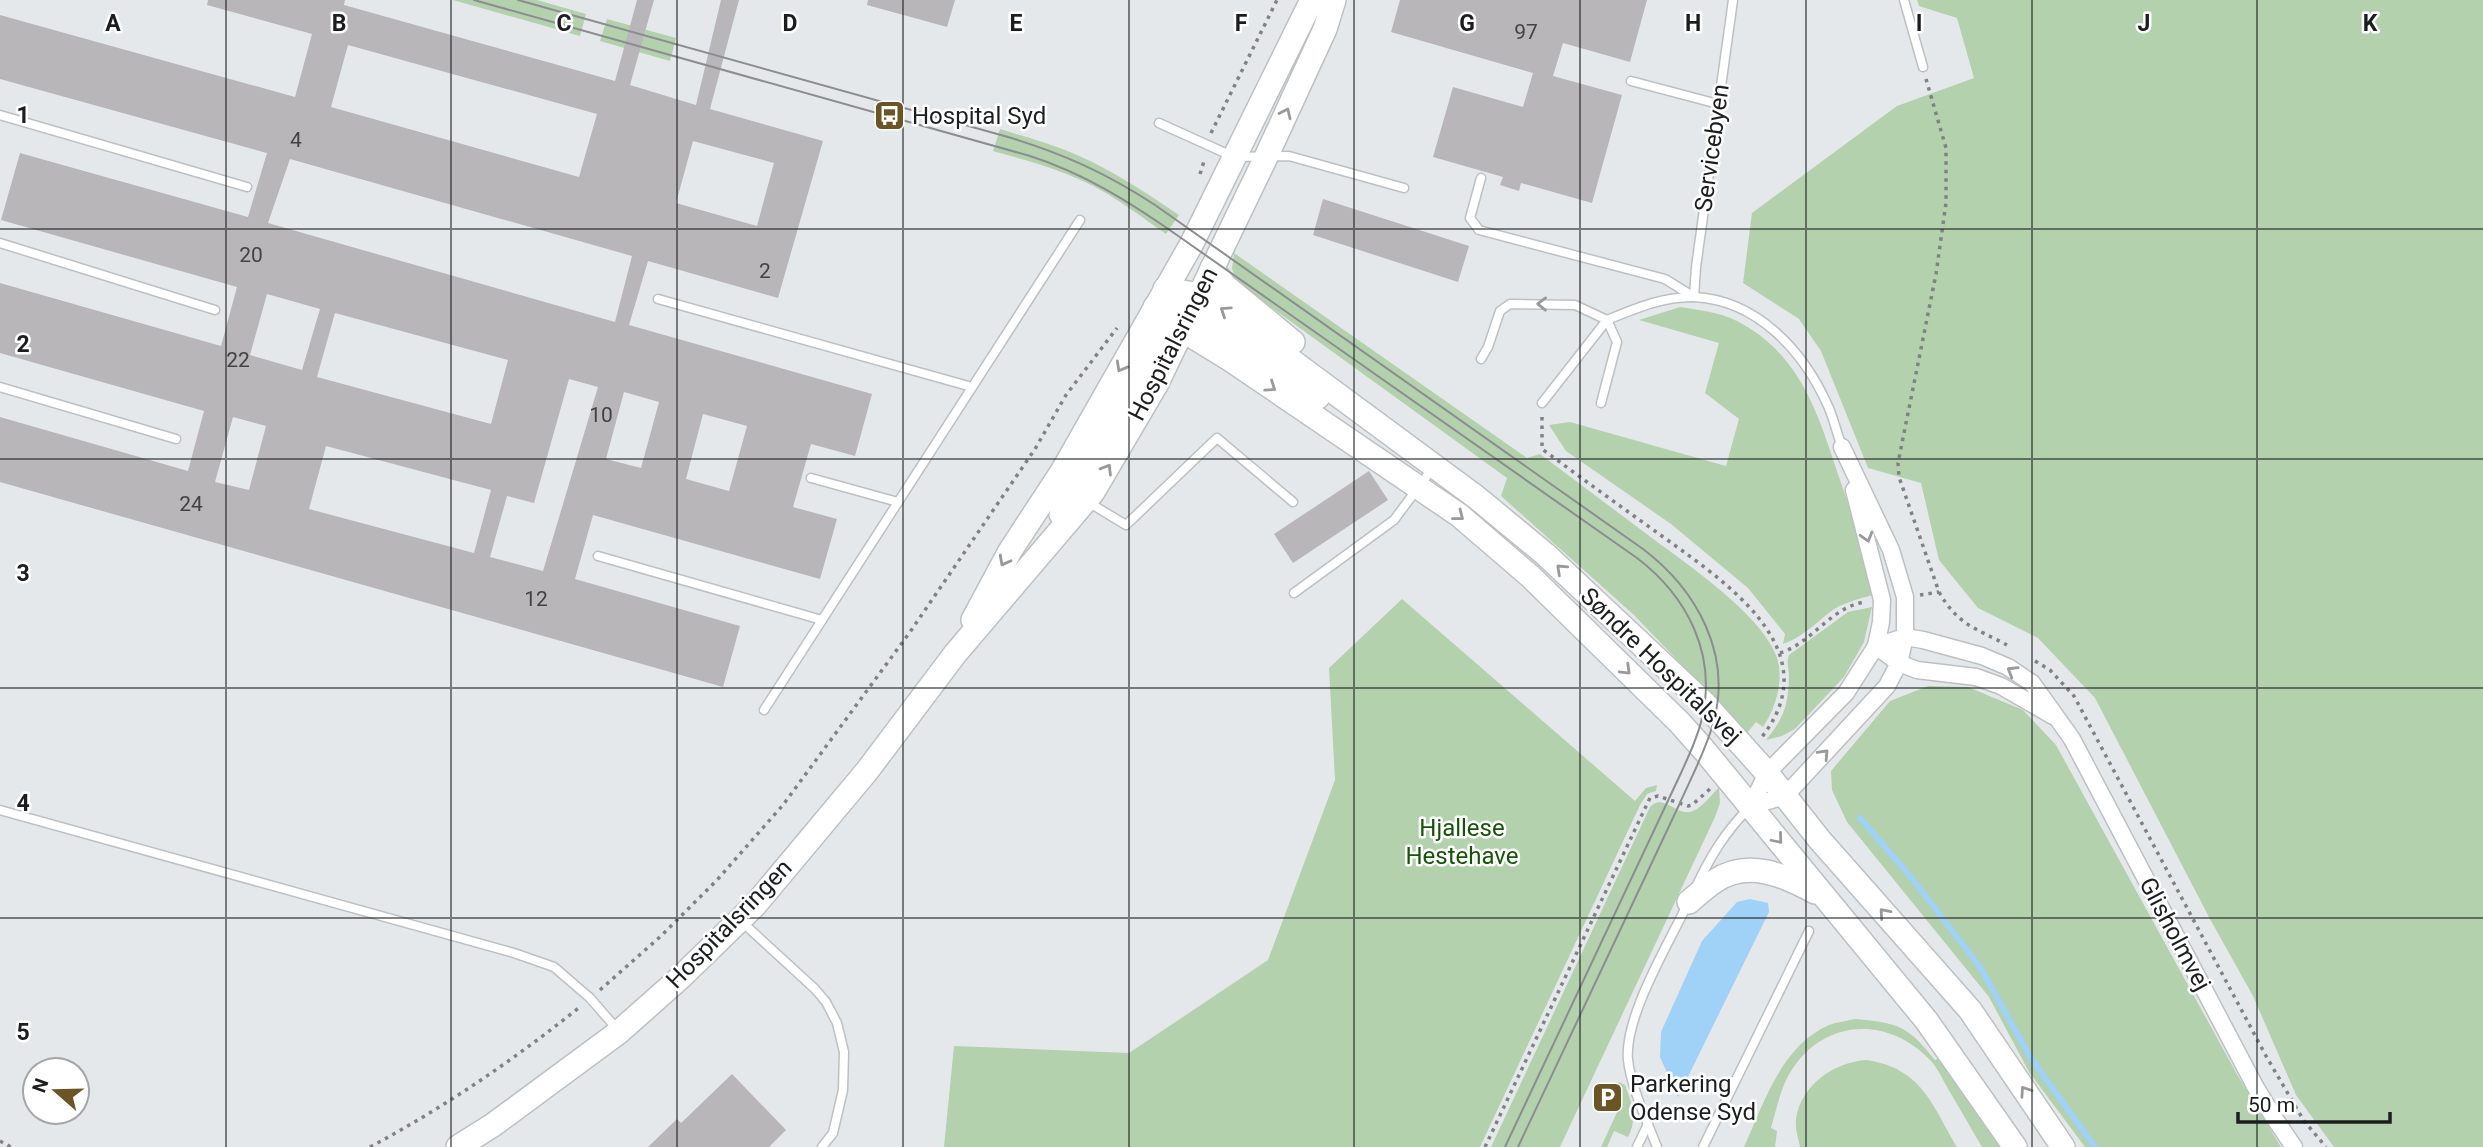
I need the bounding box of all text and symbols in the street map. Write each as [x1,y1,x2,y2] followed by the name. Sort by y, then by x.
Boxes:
[105,10,121,37] text: A
[332,10,346,37] text: B
[556,10,572,37] text: C
[783,10,797,37] text: D
[1010,10,1023,37] text: E
[1235,10,1248,37] text: F
[1459,10,1475,37] text: G
[1685,10,1701,37] text: H
[1916,10,1922,37] text: I
[2138,10,2150,37] text: J
[2363,10,2378,37] text: K
[1514,20,1538,44] house number: 97
[1689,82,1735,214] street label: Servicebyen
[872,99,906,133] bus stop icon: Hospital Syd
[16,102,30,129] text: 1
[912,102,1046,130] place label: Hospital Syd
[1278,108,1292,120] one-way arrow
[290,128,302,152] house number: 4
[239,243,263,267] house number: 20
[759,259,771,283] house number: 2
[1122,263,1224,425] street label: Hospitalsringen
[1536,296,1546,312] one-way arrow
[1220,307,1233,319] one-way arrow
[16,331,30,358] text: 2
[226,348,250,372] house number: 22
[1116,359,1129,372] one-way arrow
[1264,379,1277,392] one-way arrow
[589,403,613,427] house number: 10
[1098,463,1111,476] one-way arrow
[179,492,203,516] house number: 24
[1451,508,1464,521] one-way arrow
[1858,530,1873,542] one-way arrow
[999,554,1012,566] one-way arrow
[16,560,30,587] text: 3
[1556,565,1569,577] one-way arrow
[1575,582,1747,750] street label: Søndre Hospitalsvej
[524,587,548,611] house number: 12
[1618,662,1631,675] one-way arrow
[2007,666,2020,679] one-way arrow
[1816,749,1829,762] one-way arrow
[16,790,30,817] text: 4
[1405,814,1519,870] park label: Hjallese Hestehave
[1770,831,1782,844] one-way arrow
[660,854,798,994] street label: Hospitalsringen
[2133,873,2217,995] street label: Glisholmvej
[1880,908,1892,921] one-way arrow
[16,1019,30,1046] text: 5
[21,1056,91,1126] north arrow
[1630,1070,1756,1126] place label: Parkering Odense Syd
[27,1075,54,1096] text: N
[2238,1080,2390,1124] scale bar
[1590,1081,1624,1115] parking icon: Parkering Odense Syd
[2020,1085,2033,1098] one-way arrow
[2248,1093,2295,1117] text: 50 m

